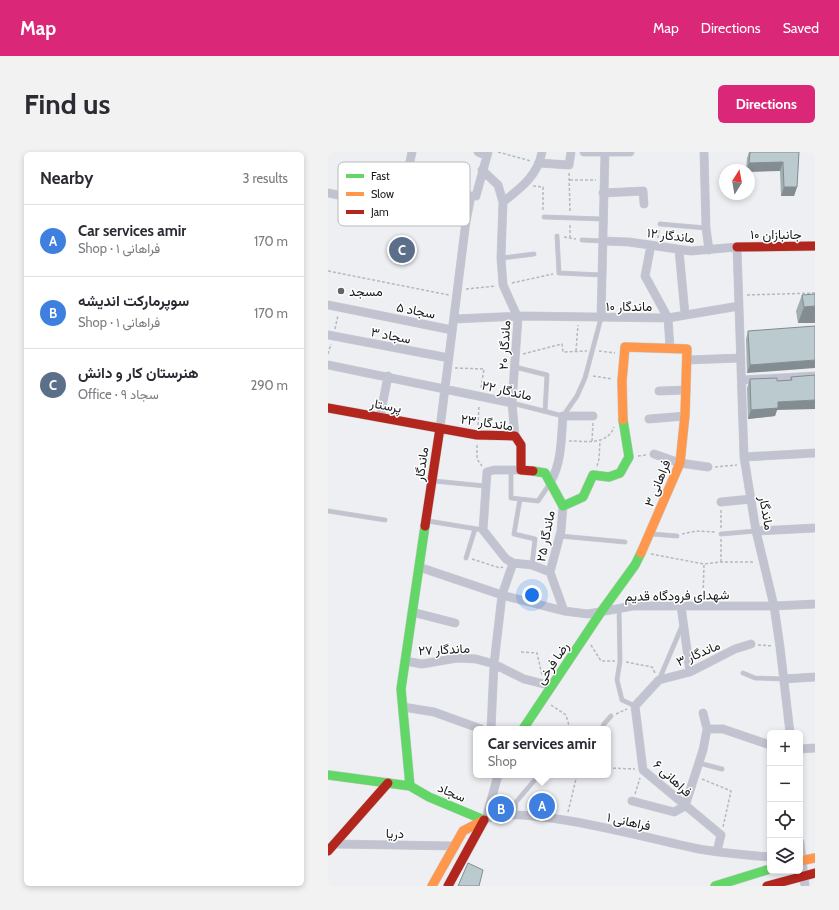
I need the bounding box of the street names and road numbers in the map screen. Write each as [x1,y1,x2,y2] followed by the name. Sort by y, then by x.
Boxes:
[646,224,696,247] street label: ماندگار ۱۲
[750,226,802,243] street label: جانبازان ۱۰
[395,298,437,322] street label: سجاد ۵
[606,298,652,315] street label: ماندگار ۱۰
[495,320,514,370] street label: ماندگار ۲۰
[370,323,412,347] street label: سجاد ۳
[480,376,534,405] street label: ماندگار ۲۲
[368,394,403,418] street label: پرستار
[460,410,514,435] street label: ماندگار ۲۳
[411,446,432,483] street label: ماندگار
[640,457,675,509] street label: فراهانی ۳
[755,494,778,532] street label: ماندگار
[532,509,559,563] street label: ماندگار ۲۵
[625,586,729,605] street label: شهدای فرودگاه قدیم
[674,637,723,670] street label: ماندگار ۳
[532,639,573,688] street label: رضا فرخی
[418,640,470,659] street label: ماندگار ۲۷
[650,756,696,801] street label: فراهانی ۶
[436,779,468,805] street label: سجاد
[605,809,652,834] street label: فراهانی ۱
[386,825,404,842] street label: دریا

